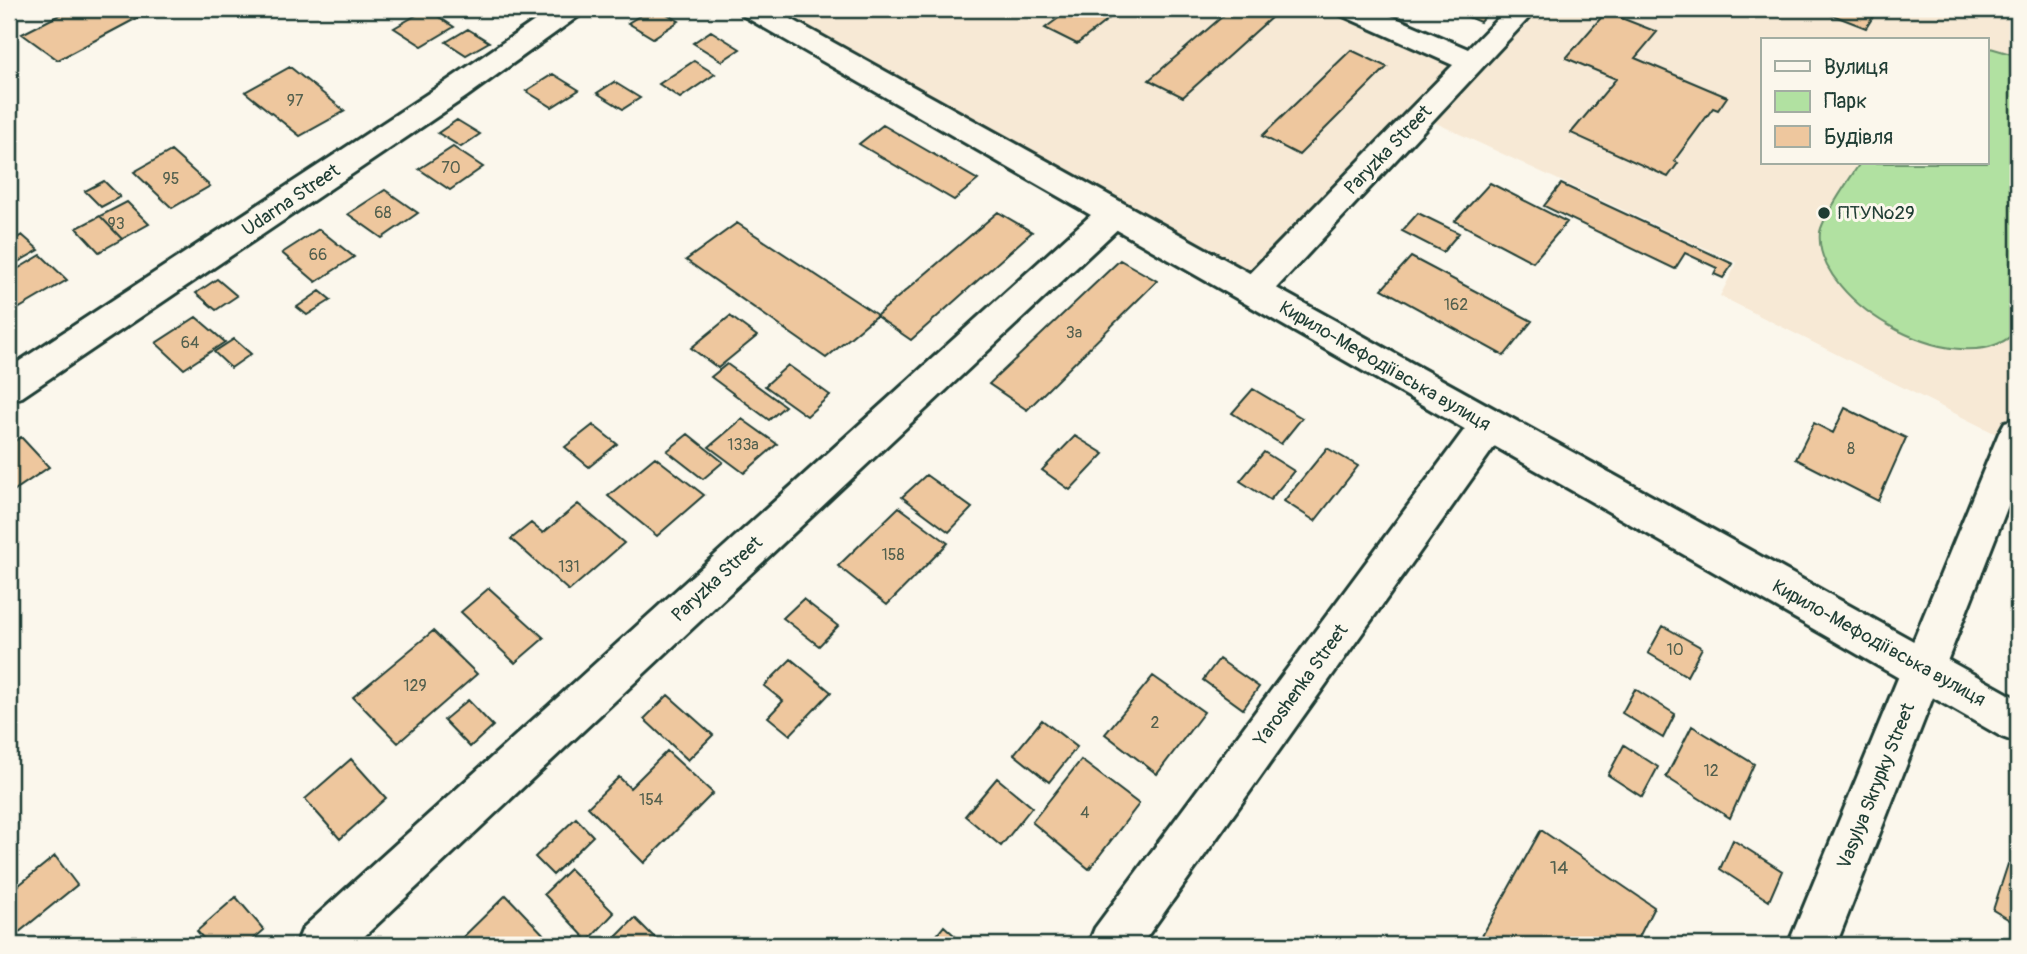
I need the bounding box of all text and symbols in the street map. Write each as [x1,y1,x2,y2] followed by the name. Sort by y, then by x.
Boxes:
[1761,38,1988,164] legend
[1824,54,1888,81] text: Вулиця
[1824,88,1867,115] text: Парк
[287,91,304,111] house number: 97
[1339,100,1437,200] street label: Paryzka Street
[1824,124,1893,151] text: Будівля
[238,158,345,241] street label: Udarna Street
[441,158,461,178] house number: 70
[163,169,179,189] house number: 95
[1838,201,1915,225] place label: ПТУ№29
[374,203,392,223] house number: 68
[1816,205,1832,221] marker: ПТУ№29
[107,214,125,234] house number: 93
[309,245,327,265] house number: 66
[1444,295,1468,315] house number: 162
[1275,296,1495,436] street label: Кирило-Мефодіївська вулиця
[1066,323,1082,343] house number: 3а
[181,333,199,353] house number: 64
[727,435,759,455] house number: 133а
[1847,439,1855,459] house number: 8
[666,531,768,627] street label: Paryzka Street
[882,545,905,565] house number: 158
[558,557,580,577] house number: 131
[1768,574,1990,712] street label: Кирило-Мефодіївська вулиця
[1248,619,1354,752] street label: Yaroshenka Street
[1666,640,1684,660] house number: 10
[403,676,427,696] house number: 129
[1832,699,1920,873] street label: Vasylya Skrypky Street
[1151,713,1160,733] house number: 2
[1703,761,1719,781] house number: 12
[639,790,663,810] house number: 154
[1080,803,1090,823] house number: 4
[1550,856,1568,880] house number: 14

